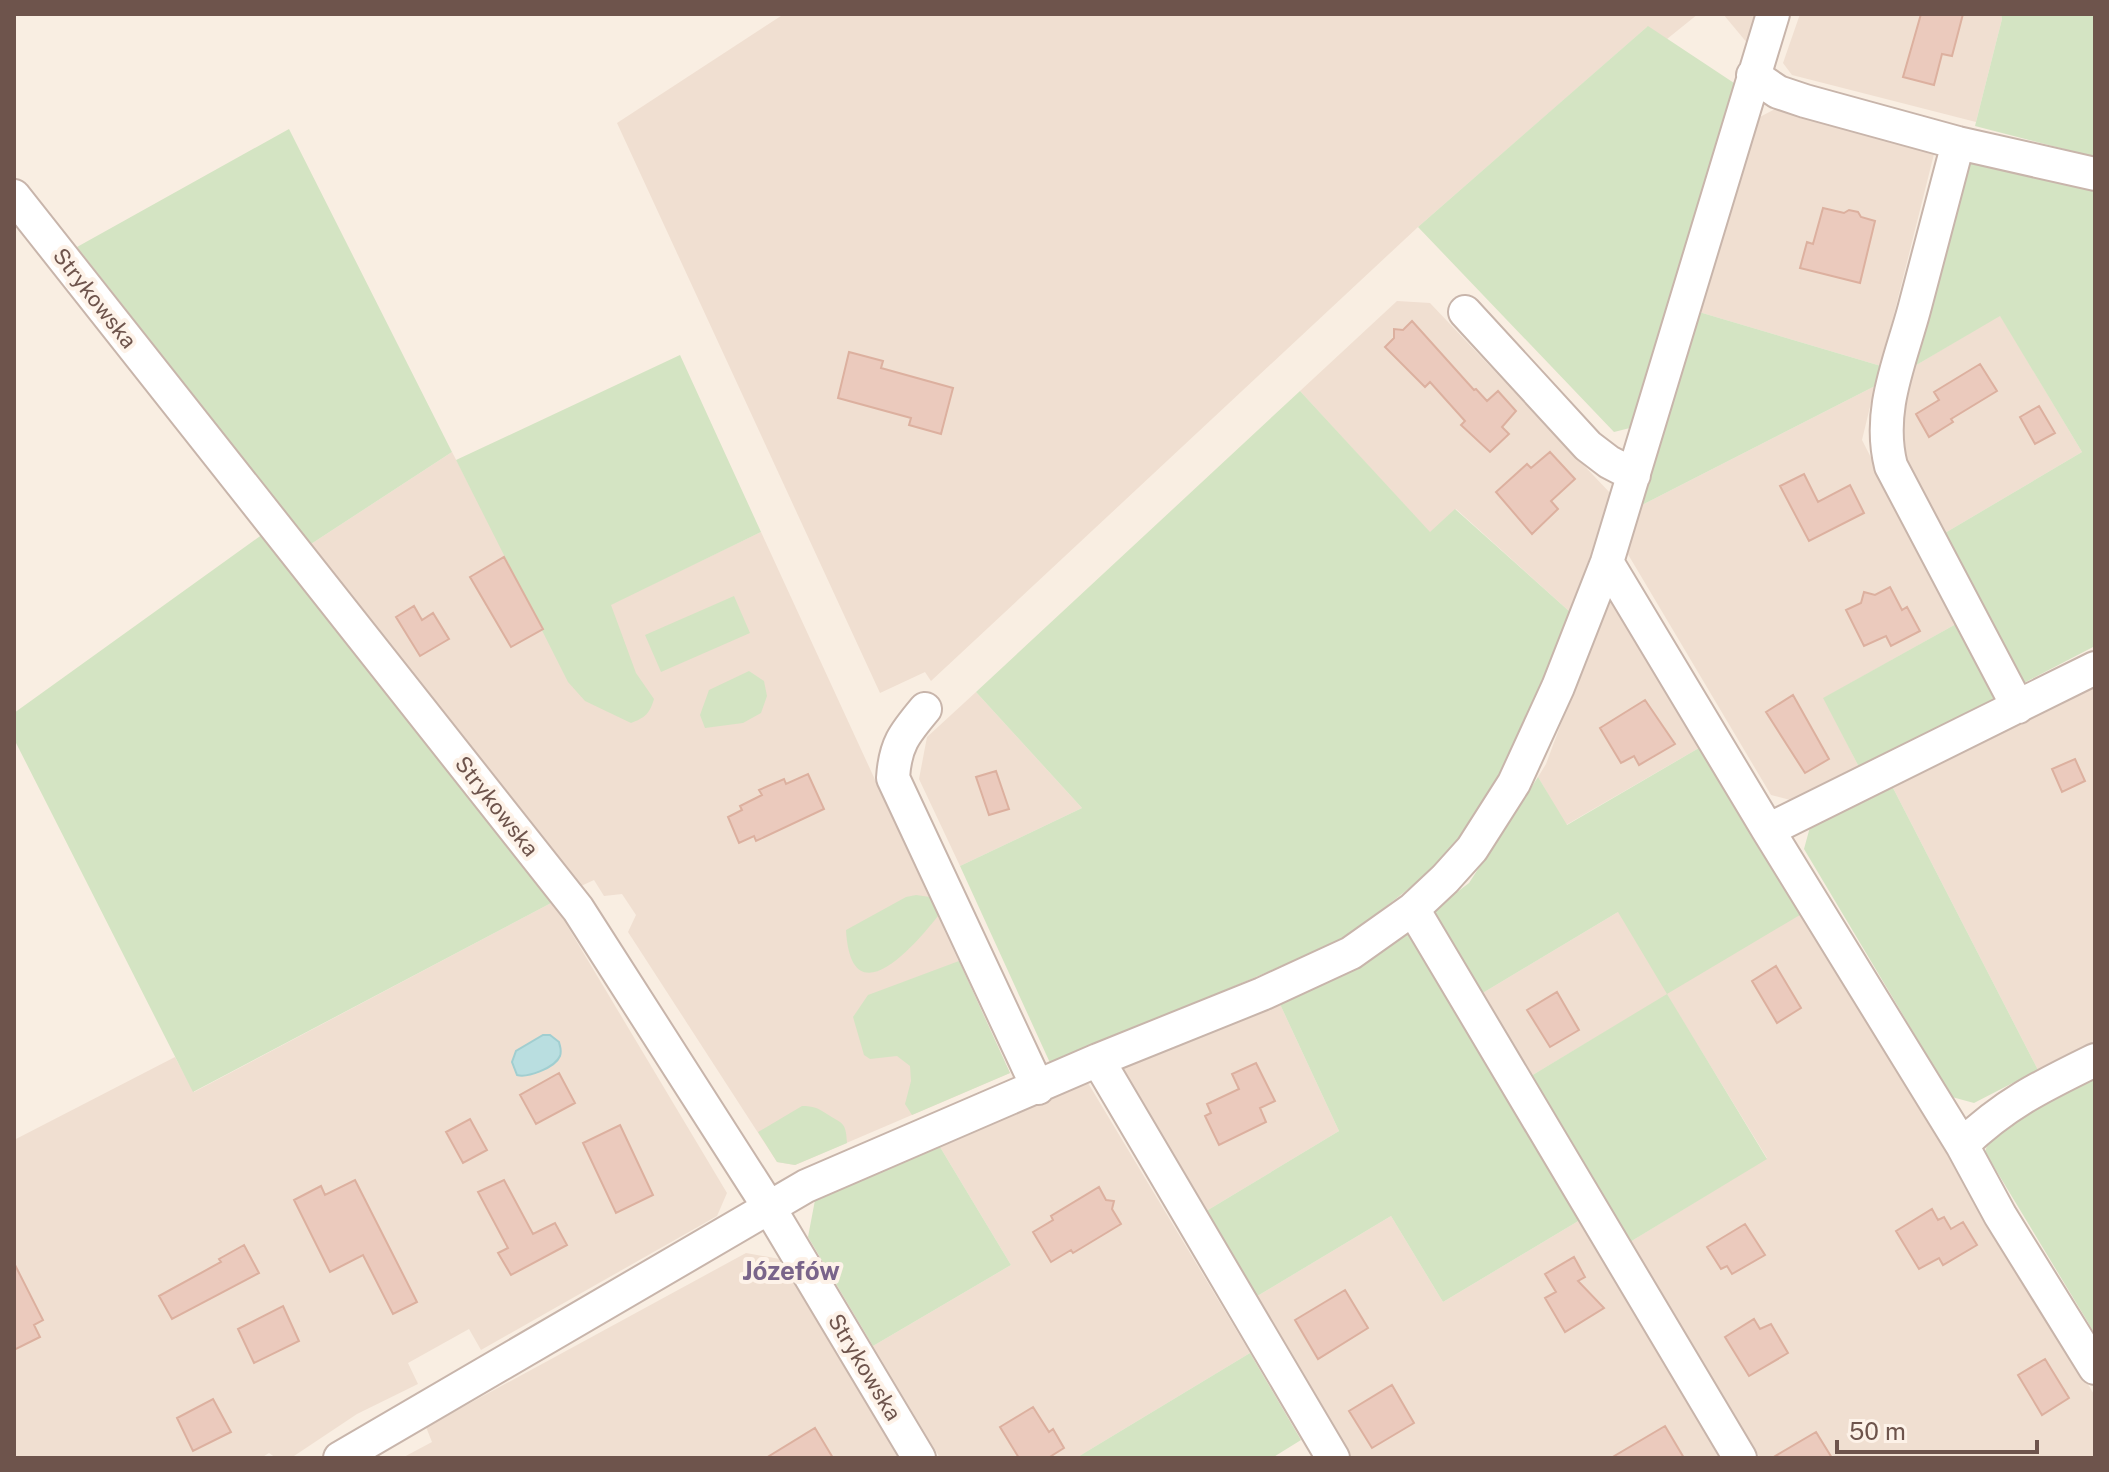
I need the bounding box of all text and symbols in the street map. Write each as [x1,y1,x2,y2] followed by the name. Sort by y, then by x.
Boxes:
[48,243,142,353] street label: Strykowska
[450,751,544,861] street label: Strykowska
[742,1255,840,1286] district label: Józefów
[823,1309,907,1425] street label: Strykowska
[1837,1404,2037,1454] scale bar
[1849,1417,1906,1445] text: 50 m

